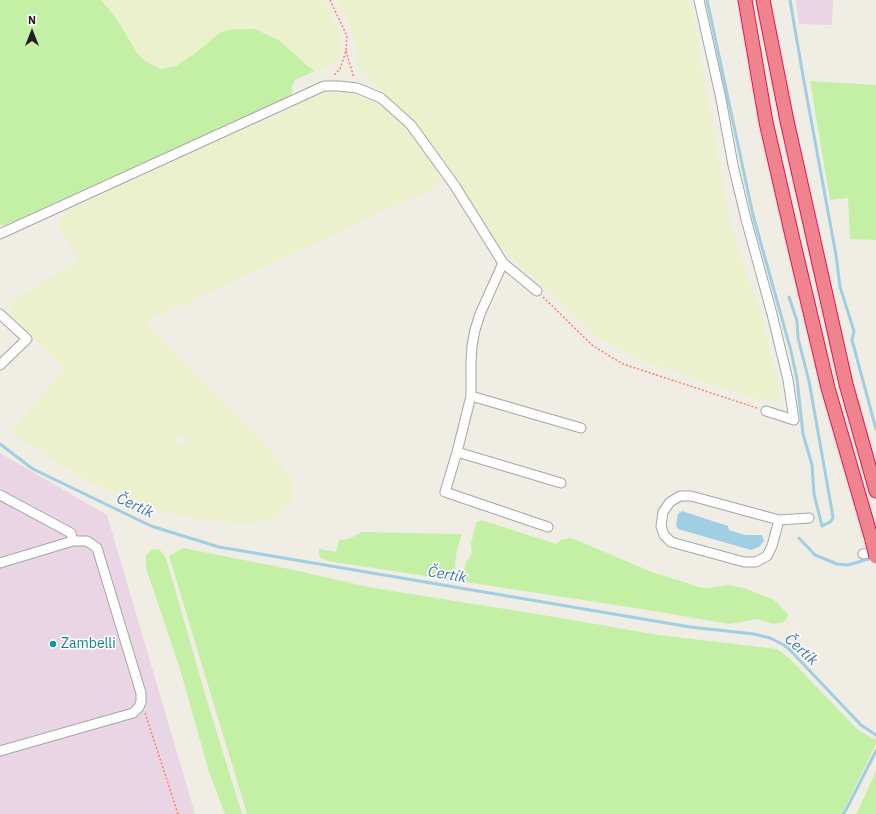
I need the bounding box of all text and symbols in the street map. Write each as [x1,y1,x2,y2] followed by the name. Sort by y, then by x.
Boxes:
[12,12,52,52] north arrow
[28,13,36,27] text: N
[114,490,156,522] water label: Čertík
[426,563,468,587] water label: Čertík
[781,630,821,670] water label: Čertík
[61,636,116,652] place label: Zambelli
[48,639,58,649] marker: Zambelli

